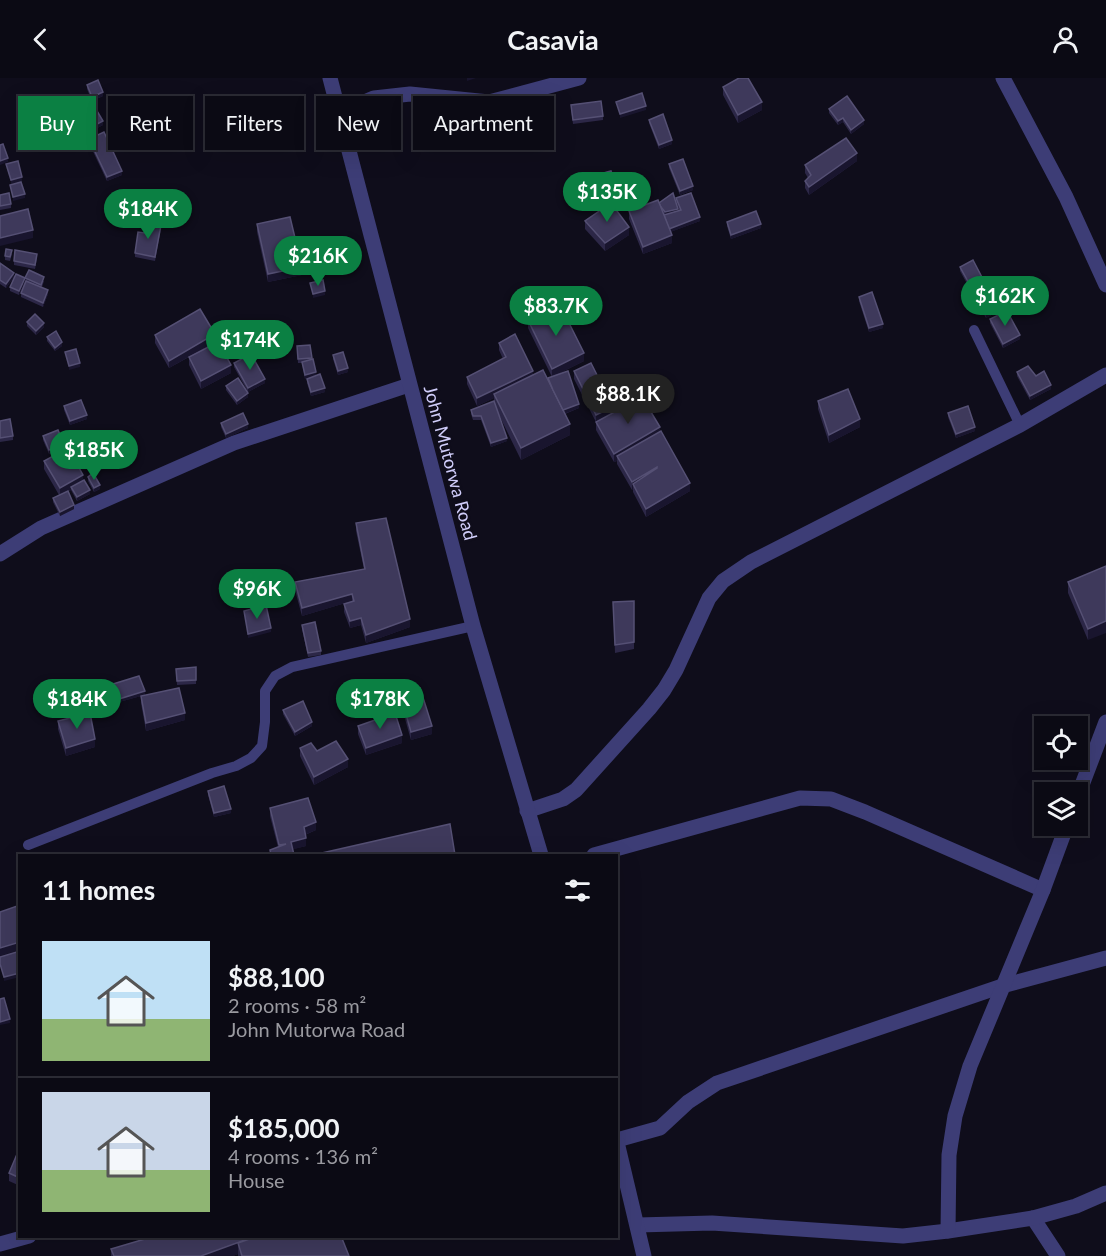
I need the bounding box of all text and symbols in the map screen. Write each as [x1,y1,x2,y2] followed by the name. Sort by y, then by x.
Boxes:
[24,23,57,56] icon: back
[507,23,599,56] text: Casavia
[1049,23,1082,56] icon: person
[18,96,96,150] chip: Buy
[108,96,193,150] chip: Rent
[205,96,304,150] chip: Filters
[316,96,401,150] chip: New
[413,96,554,150] chip: Apartment
[565,172,649,223] pin: $135K
[577,179,637,203] text: $135K
[106,189,190,240] pin: $184K
[118,196,178,220] text: $184K
[276,236,360,287] pin: $216K
[288,243,348,267] text: $216K
[963,276,1047,327] pin: $162K
[975,283,1035,307] text: $162K
[507,286,605,337] pin: $83.7K
[524,293,588,317] text: $83.7K
[208,320,292,371] pin: $174K
[220,327,280,351] text: $174K
[579,374,677,425] pin: $88.1K
[596,381,660,405] text: $88.1K
[420,383,482,543] street label: John Mutorwa Road
[52,430,136,481] pin: $185K
[64,437,124,461] text: $185K
[221,569,293,620] pin: $96K
[233,576,281,600] text: $96K
[35,679,119,730] pin: $184K
[338,679,422,730] pin: $178K
[47,686,107,710] text: $184K
[350,686,410,710] text: $178K
[1034,716,1088,836] map controls
[1034,716,1088,770] button: locate
[1034,782,1088,836] button: layers
[42,874,155,906] text: 11 homes
[561,874,594,907] icon: filters
[228,961,325,993] text: $88,100
[90,965,162,1037] icon: home
[228,993,366,1017] text: 2 rooms · 58 m²
[228,1017,405,1041] text: John Mutorwa Road
[228,1112,340,1144] text: $185,000
[90,1116,162,1188] icon: home
[228,1144,378,1168] text: 4 rooms · 136 m²
[228,1168,285,1192] text: House

